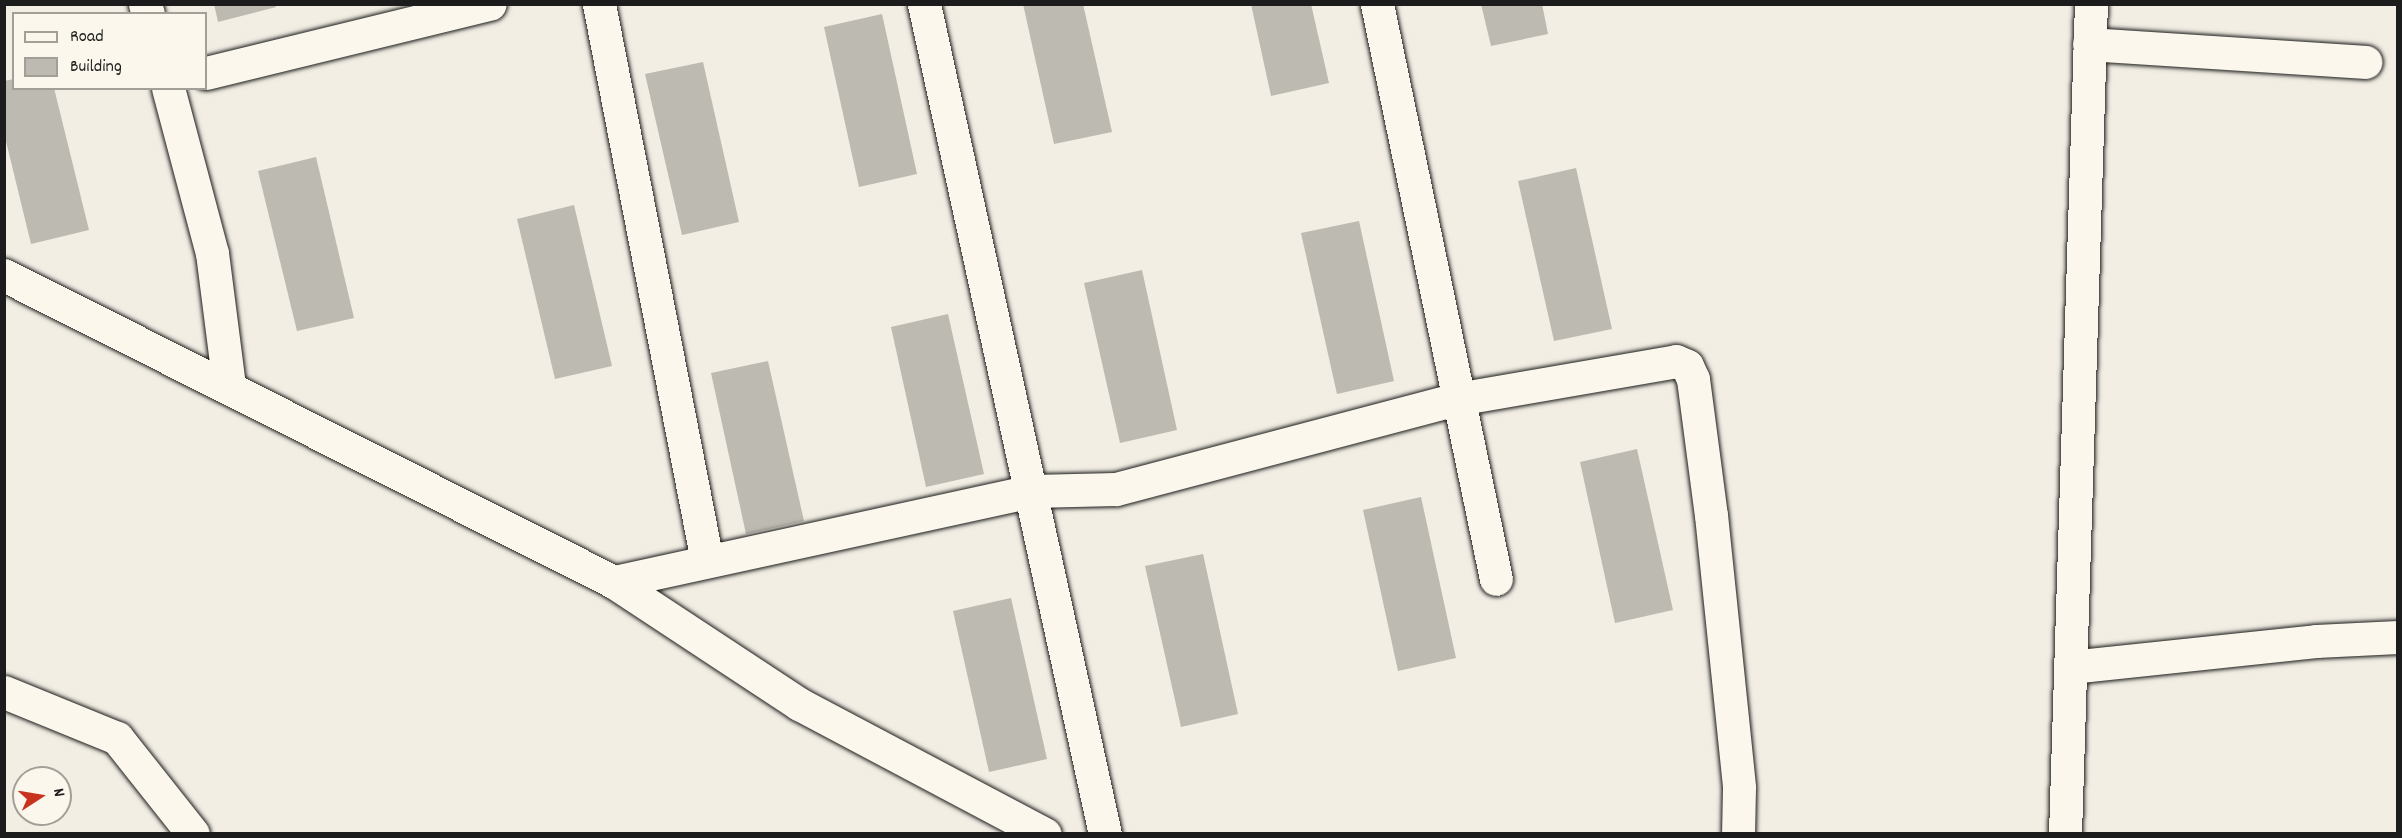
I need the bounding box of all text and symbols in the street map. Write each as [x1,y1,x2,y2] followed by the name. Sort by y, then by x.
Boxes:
[12,12,207,90] legend
[70,25,104,50] text: Road
[70,55,122,80] text: Building
[12,766,72,826] north arrow
[46,786,70,799] text: N

